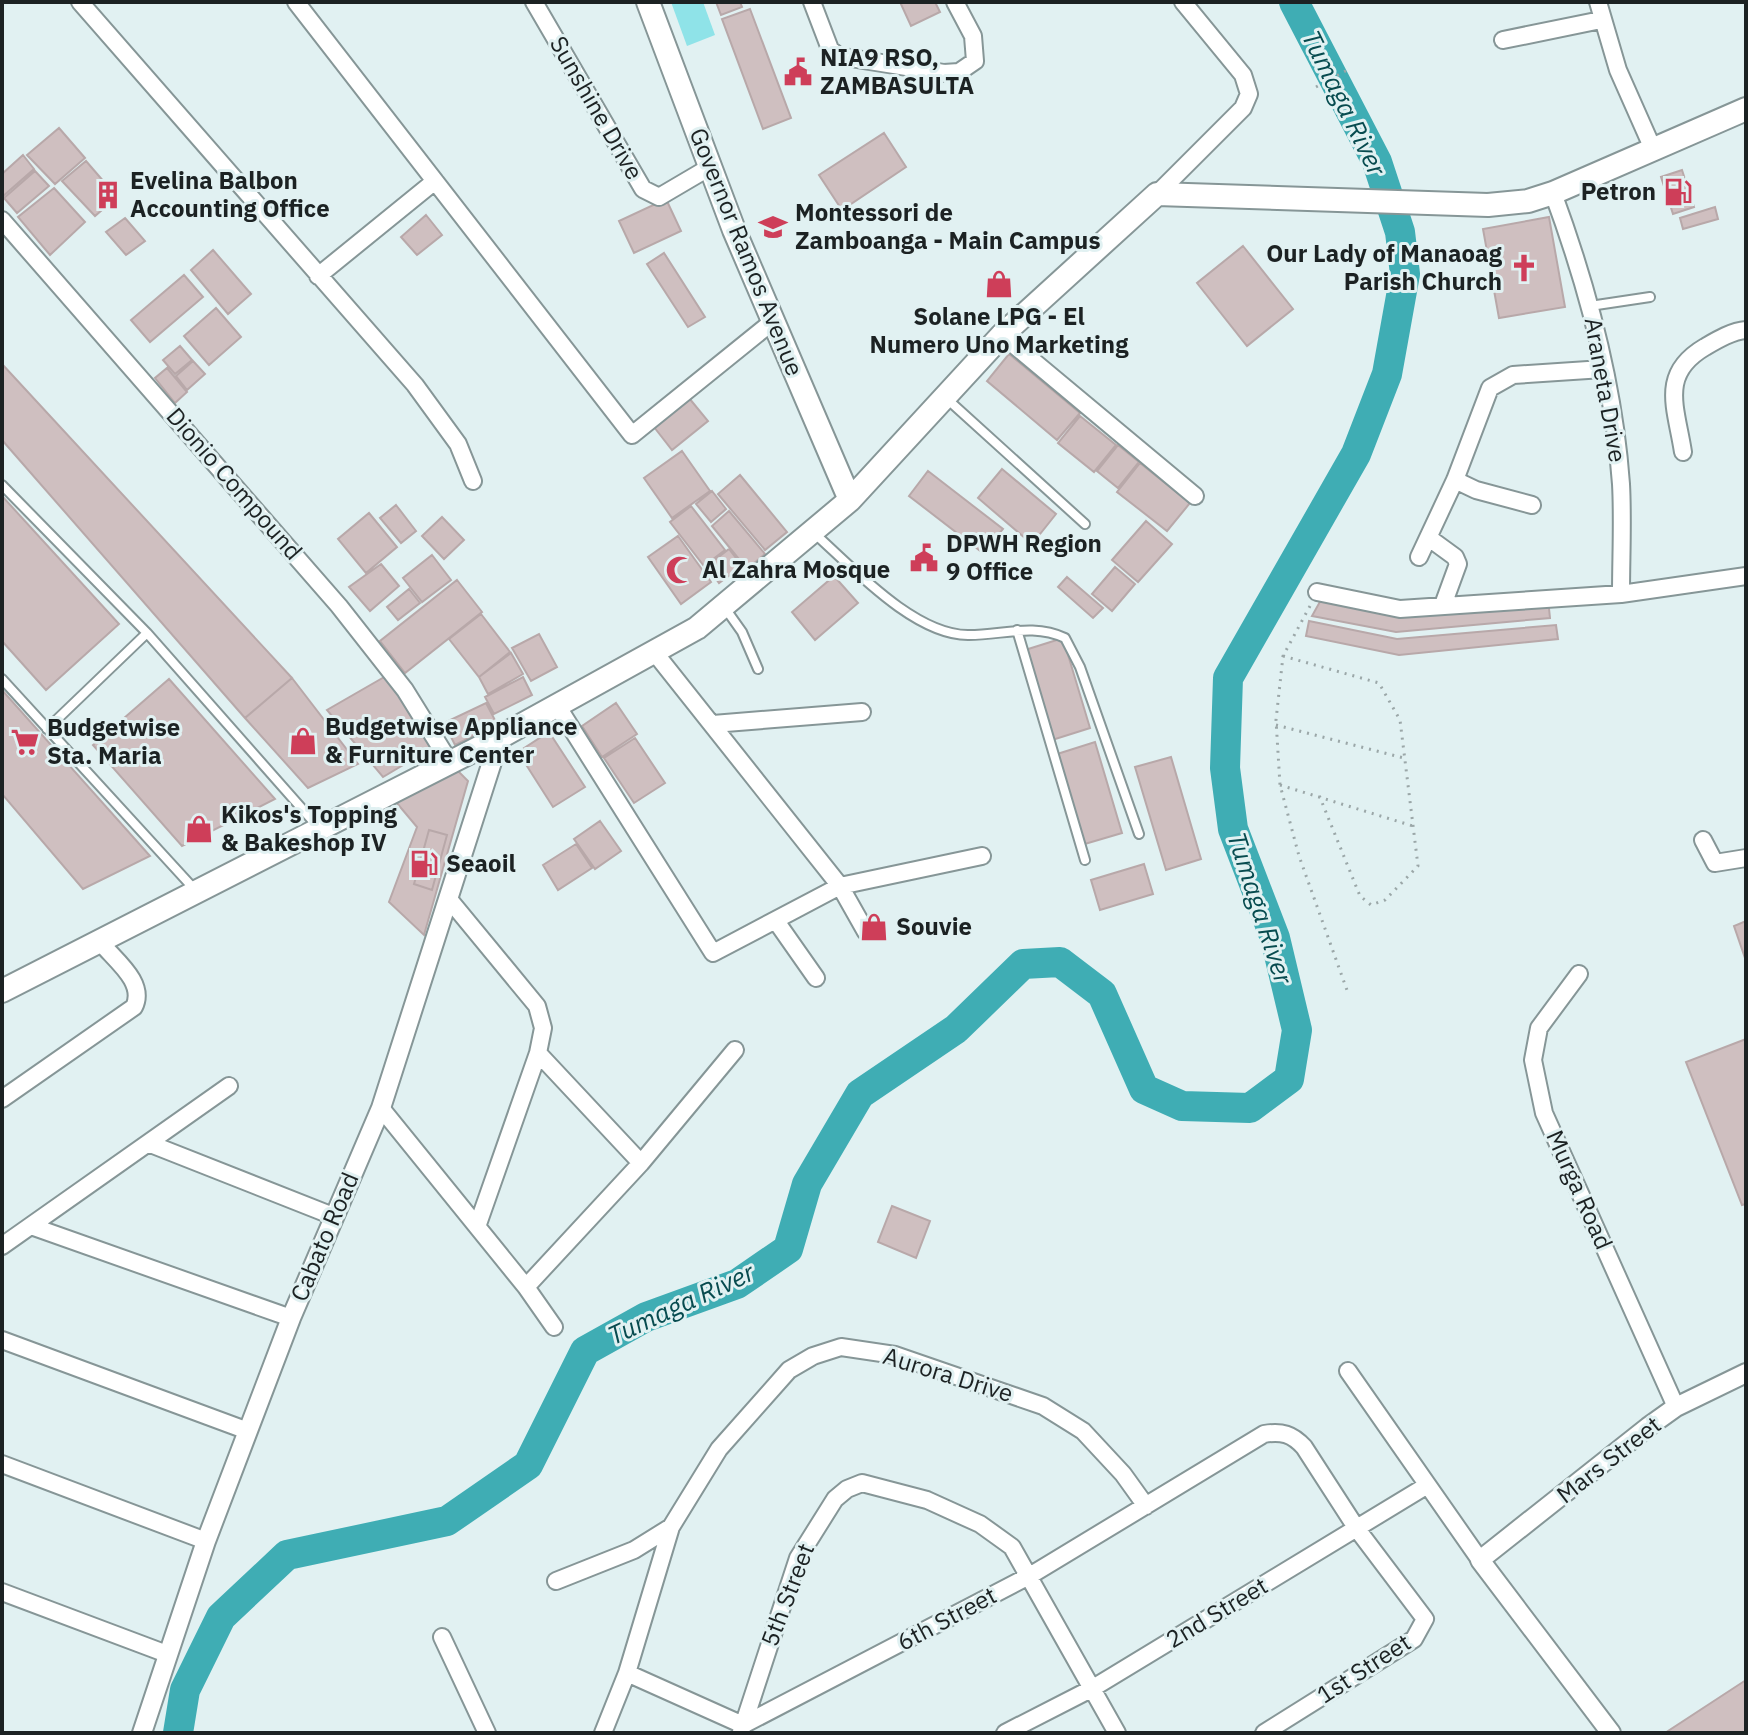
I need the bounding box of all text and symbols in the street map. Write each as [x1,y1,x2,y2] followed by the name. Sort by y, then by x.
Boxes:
[1295,24,1395,182] water label: Tumaga River
[543,30,651,185] street label: Sunshine Drive
[820,41,974,101] place label: NIA9 RSO, ZAMBASULTA
[783,57,813,87] public building icon: NIA9 RSO, ZAMBASULTA
[682,123,811,380] street label: Governor Ramos Avenue
[130,164,330,224] place label: Evelina Balbon Accounting Office
[1581,175,1656,207] place label: Petron
[1663,177,1693,207] fuel station icon: Petron
[93,180,123,210] building icon: Evelina Balbon Accounting Office
[795,196,1101,256] place label: Montessori de Zamboanga - Main Campus
[758,212,788,242] school or university icon: Montessori de Zamboanga - Main Campus
[1266,237,1503,297] place label: Our Lady of Manaoag Parish Church
[1509,253,1539,283] church icon: Our Lady of Manaoag Parish Church
[984,269,1014,299] shop icon: Solane LPG - El Numero Uno Marketing
[870,300,1129,360] place label: Solane LPG - El Numero Uno Marketing
[1578,315,1634,465] street label: Araneta Drive
[160,400,310,566] street label: Dionio Compound
[946,527,1102,587] place label: DPWH Region 9 Office
[909,543,939,573] public building icon: DPWH Region 9 Office
[702,553,890,585] place label: Al Zahra Mosque
[665,555,695,585] mosque icon: Al Zahra Mosque
[325,710,577,770] place label: Budgetwise Appliance & Furniture Center
[47,711,180,771] place label: Budgetwise Sta. Maria
[288,726,318,756] shop icon: Budgetwise Appliance & Furniture Center
[10,727,40,757] supermarket icon: Budgetwise Sta. Maria
[221,798,398,858] place label: Kikos's Topping & Bakeshop IV
[184,814,214,844] shop icon: Kikos's Topping & Bakeshop IV
[1220,827,1302,989] water label: Tumaga River
[446,847,516,879] place label: Seaoil
[409,849,439,879] fuel station icon: Seaoil
[896,910,972,942] place label: Souvie
[859,912,889,942] shop icon: Souvie
[1539,1125,1620,1254] street label: Murga Road
[283,1167,366,1306] street label: Cabato Road
[602,1254,761,1352] water label: Tumaga River
[880,1339,1017,1409] street label: Aurora Drive
[1550,1408,1667,1510] street label: Mars Street
[753,1539,821,1651] street label: 5th Street
[1160,1569,1273,1655] street label: 2nd Street
[891,1579,1002,1658] street label: 6th Street
[1310,1626,1417,1710] street label: 1st Street

